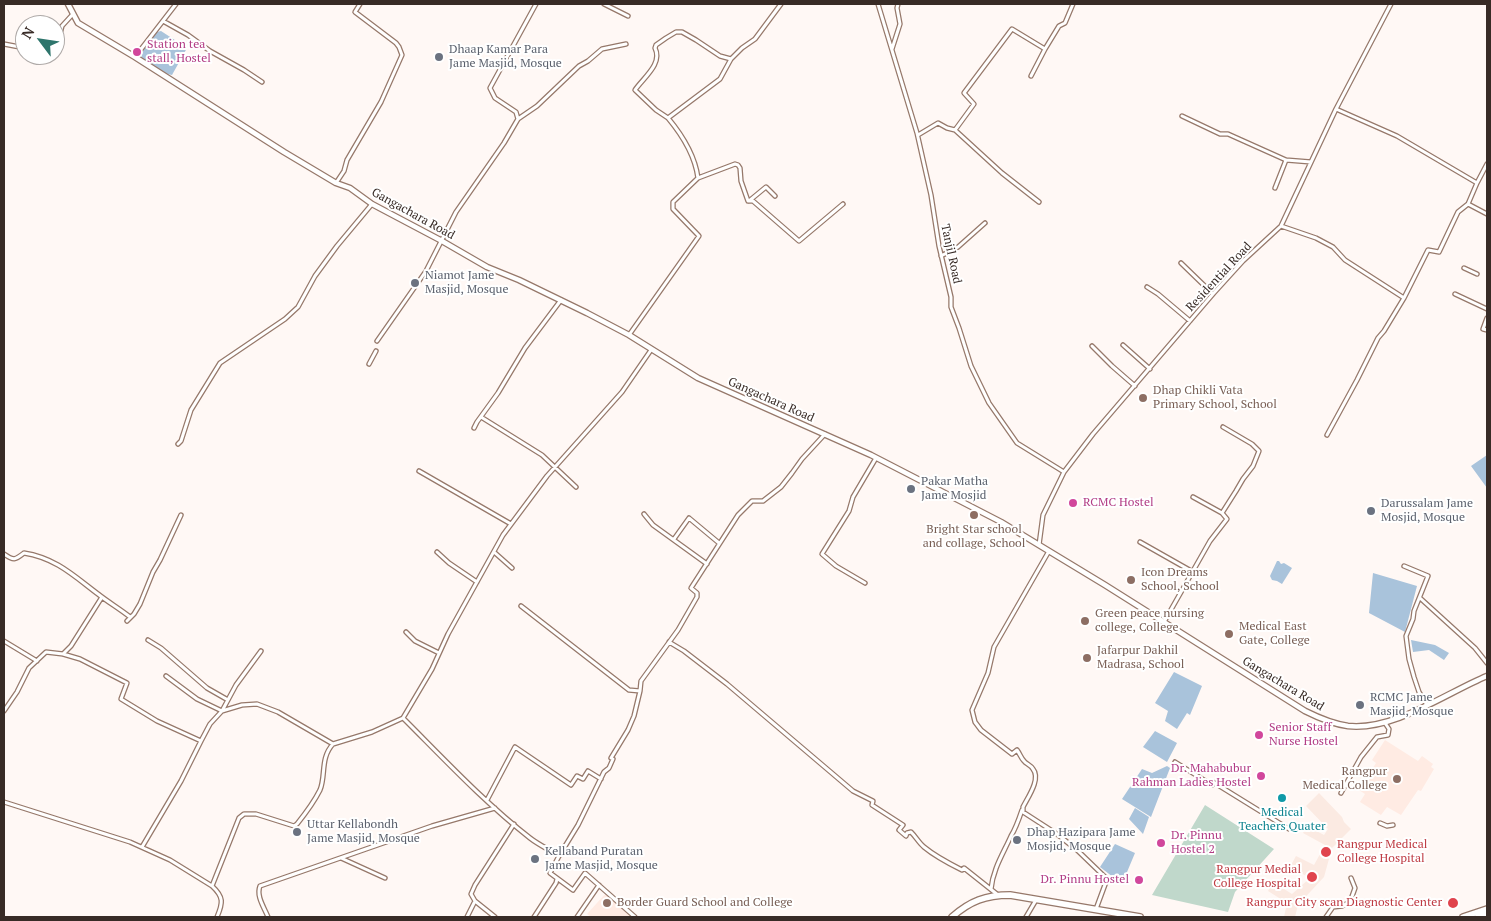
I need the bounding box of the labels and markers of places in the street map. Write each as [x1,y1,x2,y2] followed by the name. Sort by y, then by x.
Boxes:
[147,38,211,66] place label: Station tea stall, Hostel
[449,43,562,71] place label: Dhaap Kamar Para Jame Masjid, Mosque
[131,46,143,58] marker: Station tea stall, Hostel
[433,51,445,63] marker: Dhaap Kamar Para Jame Masjid, Mosque
[425,269,508,297] place label: Niamot Jame Masjid, Mosque
[409,277,421,289] marker: Niamot Jame Masjid, Mosque
[1153,384,1277,412] place label: Dhap Chikli Vata Primary School, School
[1137,392,1149,404] marker: Dhap Chikli Vata Primary School, School
[921,475,988,503] place label: Pakar Matha Jame Mosjid
[905,483,917,495] marker: Pakar Matha Jame Mosjid
[1083,496,1154,510] place label: RCMC Hostel
[1067,497,1079,509] marker: RCMC Hostel
[1381,497,1473,525] place label: Darussalam Jame Mosjid, Mosque
[1365,505,1377,517] marker: Darussalam Jame Mosjid, Mosque
[968,509,980,521] marker: Bright Star school and collage, School
[923,523,1025,551] place label: Bright Star school and collage, School
[1141,566,1219,594] place label: Icon Dreams School, School
[1125,574,1137,586] marker: Icon Dreams School, School
[1095,607,1204,635] place label: Green peace nursing college, College
[1079,615,1091,627] marker: Green peace nursing college, College
[1239,620,1310,648] place label: Medical East Gate, College
[1223,628,1235,640] marker: Medical East Gate, College
[1097,644,1184,672] place label: Jafarpur Dakhil Madrasa, School
[1081,652,1093,664] marker: Jafarpur Dakhil Madrasa, School
[1370,691,1453,719] place label: RCMC Jame Masjid, Mosque
[1354,699,1366,711] marker: RCMC Jame Masjid, Mosque
[1269,721,1338,749] place label: Senior Staff Nurse Hostel
[1253,729,1265,741] marker: Senior Staff Nurse Hostel
[1132,762,1251,790] place label: Dr. Mahabubur Rahman Ladies Hostel
[1302,765,1387,793] place label: Rangpur Medical College
[1255,770,1267,782] marker: Dr. Mahabubur Rahman Ladies Hostel
[1391,773,1403,785] marker: Rangpur Medical College
[1276,792,1288,804] marker: Medical Teachers Quater
[1238,806,1326,834] place label: Medical Teachers Quater
[307,818,420,846] place label: Uttar Kellabondh Jame Masjid, Mosque
[291,826,303,838] marker: Uttar Kellabondh Jame Masjid, Mosque
[1027,826,1136,854] place label: Dhap Hazipara Jame Mosjid, Mosque
[1171,829,1222,857] place label: Dr. Pinnu Hostel 2
[1011,834,1023,846] marker: Dhap Hazipara Jame Mosjid, Mosque
[1155,837,1167,849] marker: Dr. Pinnu Hostel 2
[1337,838,1427,866] place label: Rangpur Medical College Hospital
[545,845,658,873] place label: Kellaband Puratan Jame Masjid, Mosque
[1319,845,1333,859] marker: Rangpur Medical College Hospital
[529,853,541,865] marker: Kellaband Puratan Jame Masjid, Mosque
[1213,863,1301,891] place label: Rangpur Medial College Hospital
[1305,870,1319,884] marker: Rangpur Medial College Hospital
[1041,873,1129,887] place label: Dr. Pinnu Hostel
[1133,874,1145,886] marker: Dr. Pinnu Hostel
[617,896,793,910] place label: Border Guard School and College
[1246,896,1442,910] place label: Rangpur City scan Diagnostic Center
[1446,896,1460,910] marker: Rangpur City scan Diagnostic Center
[601,897,613,909] marker: Border Guard School and College

